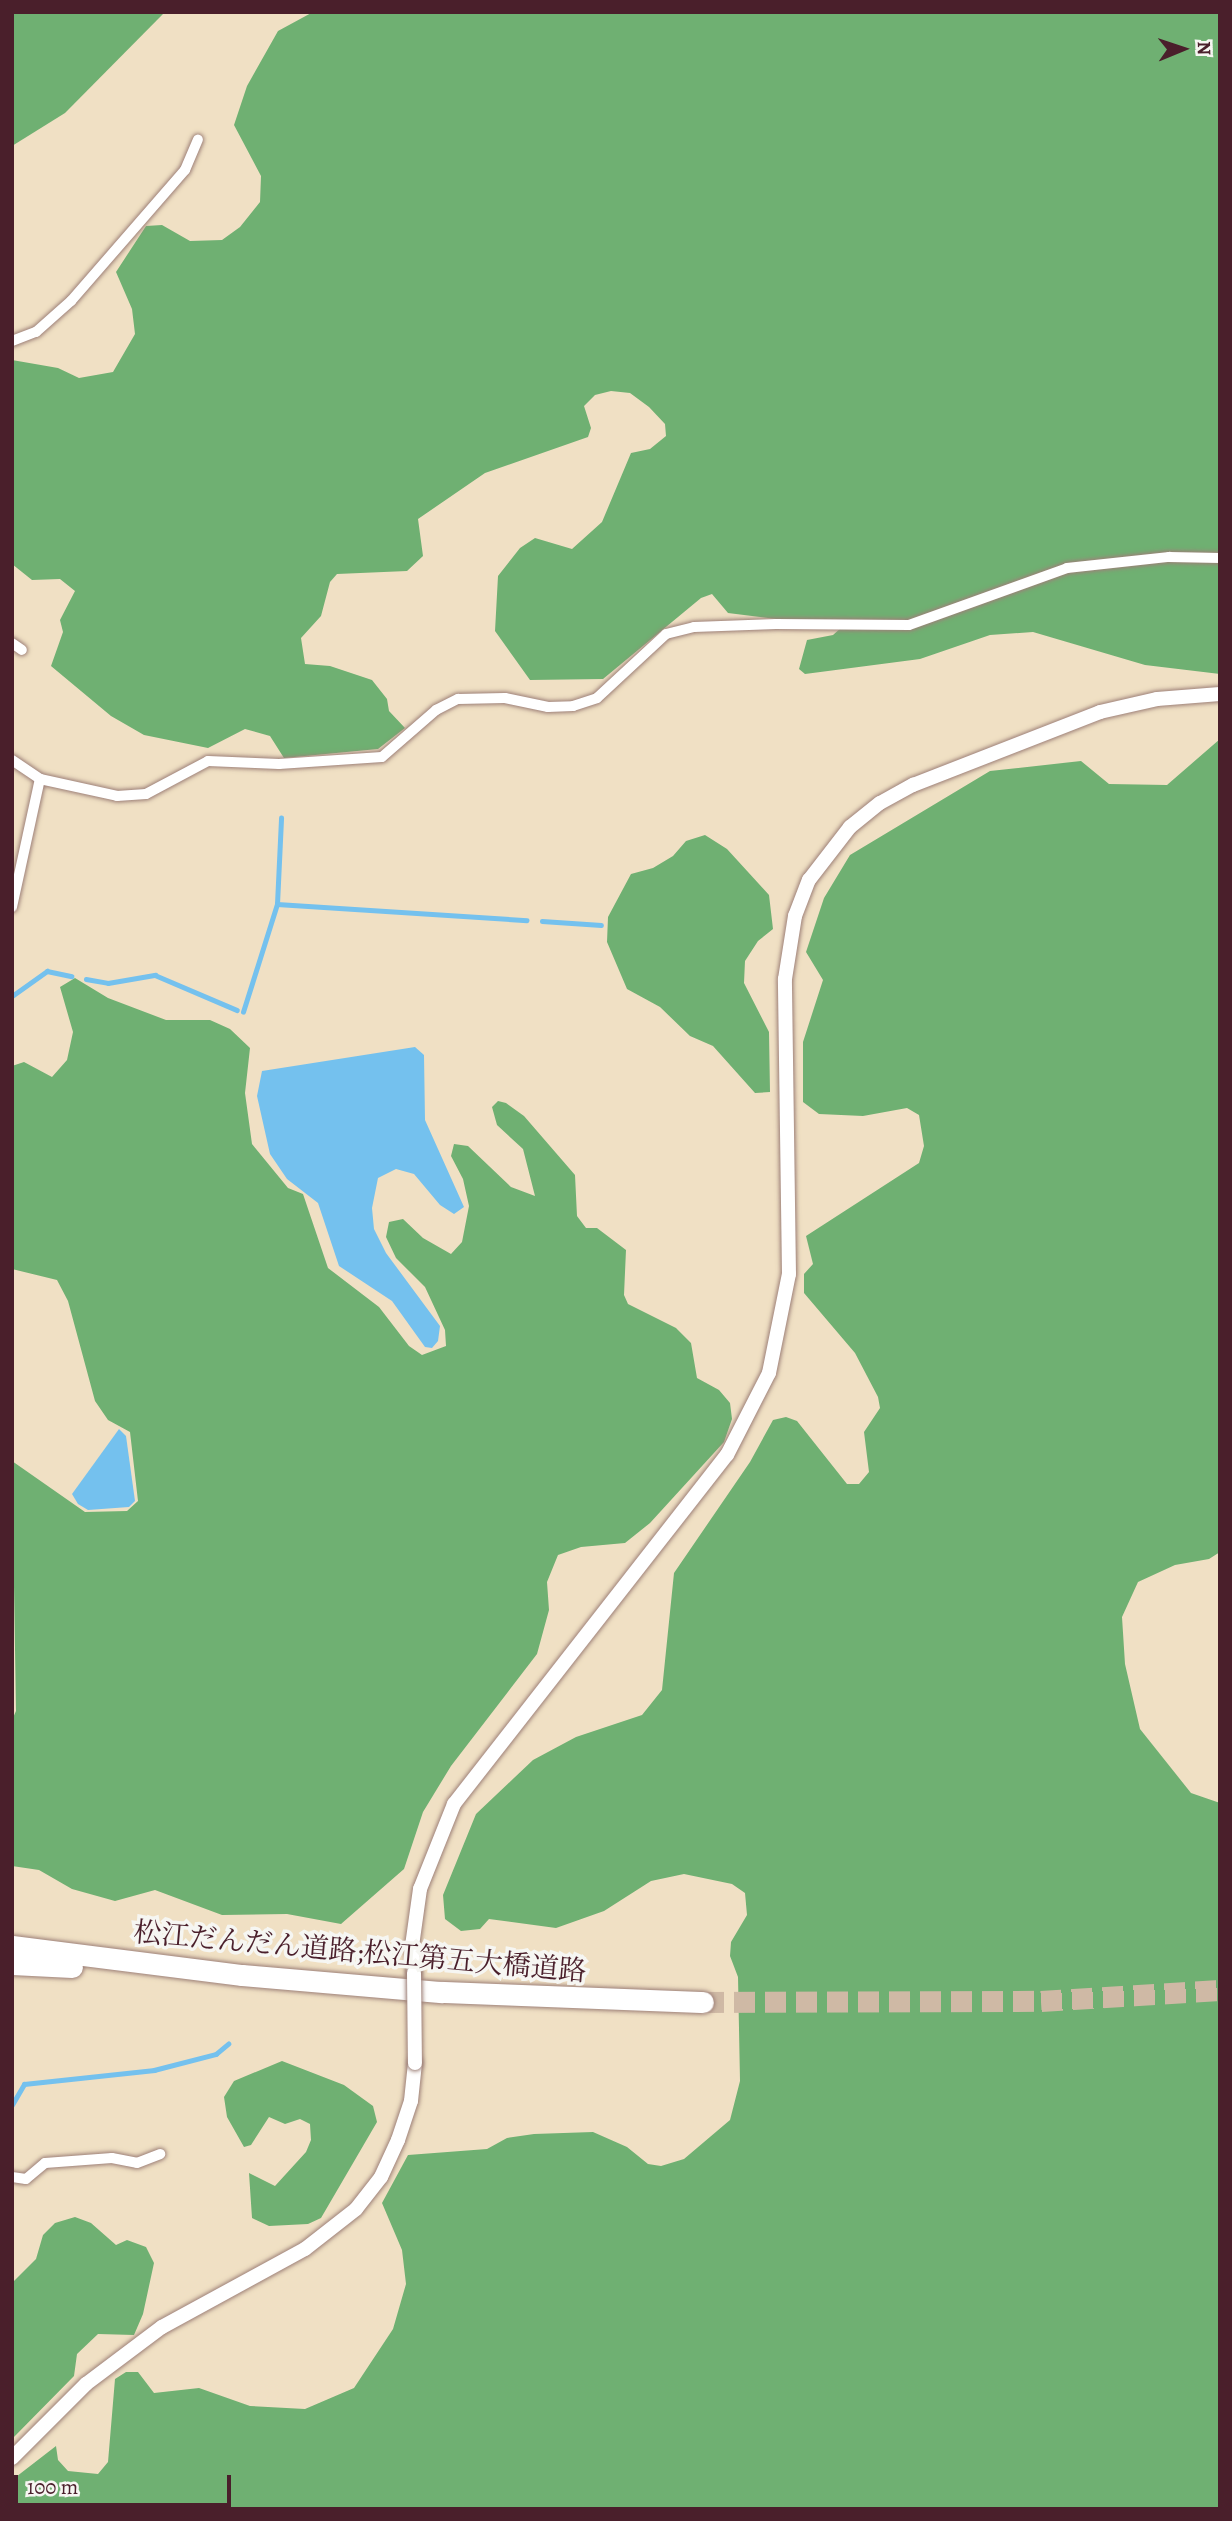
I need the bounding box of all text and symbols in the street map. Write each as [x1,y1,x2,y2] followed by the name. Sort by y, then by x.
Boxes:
[1148,14,1218,84] north arrow
[1191,41,1217,56] text: N
[132,1915,588,1989] street label: 松江だんだん道路;松江第五大橋道路
[18,2462,234,2506] scale bar
[27,2473,78,2501] text: 100 m

